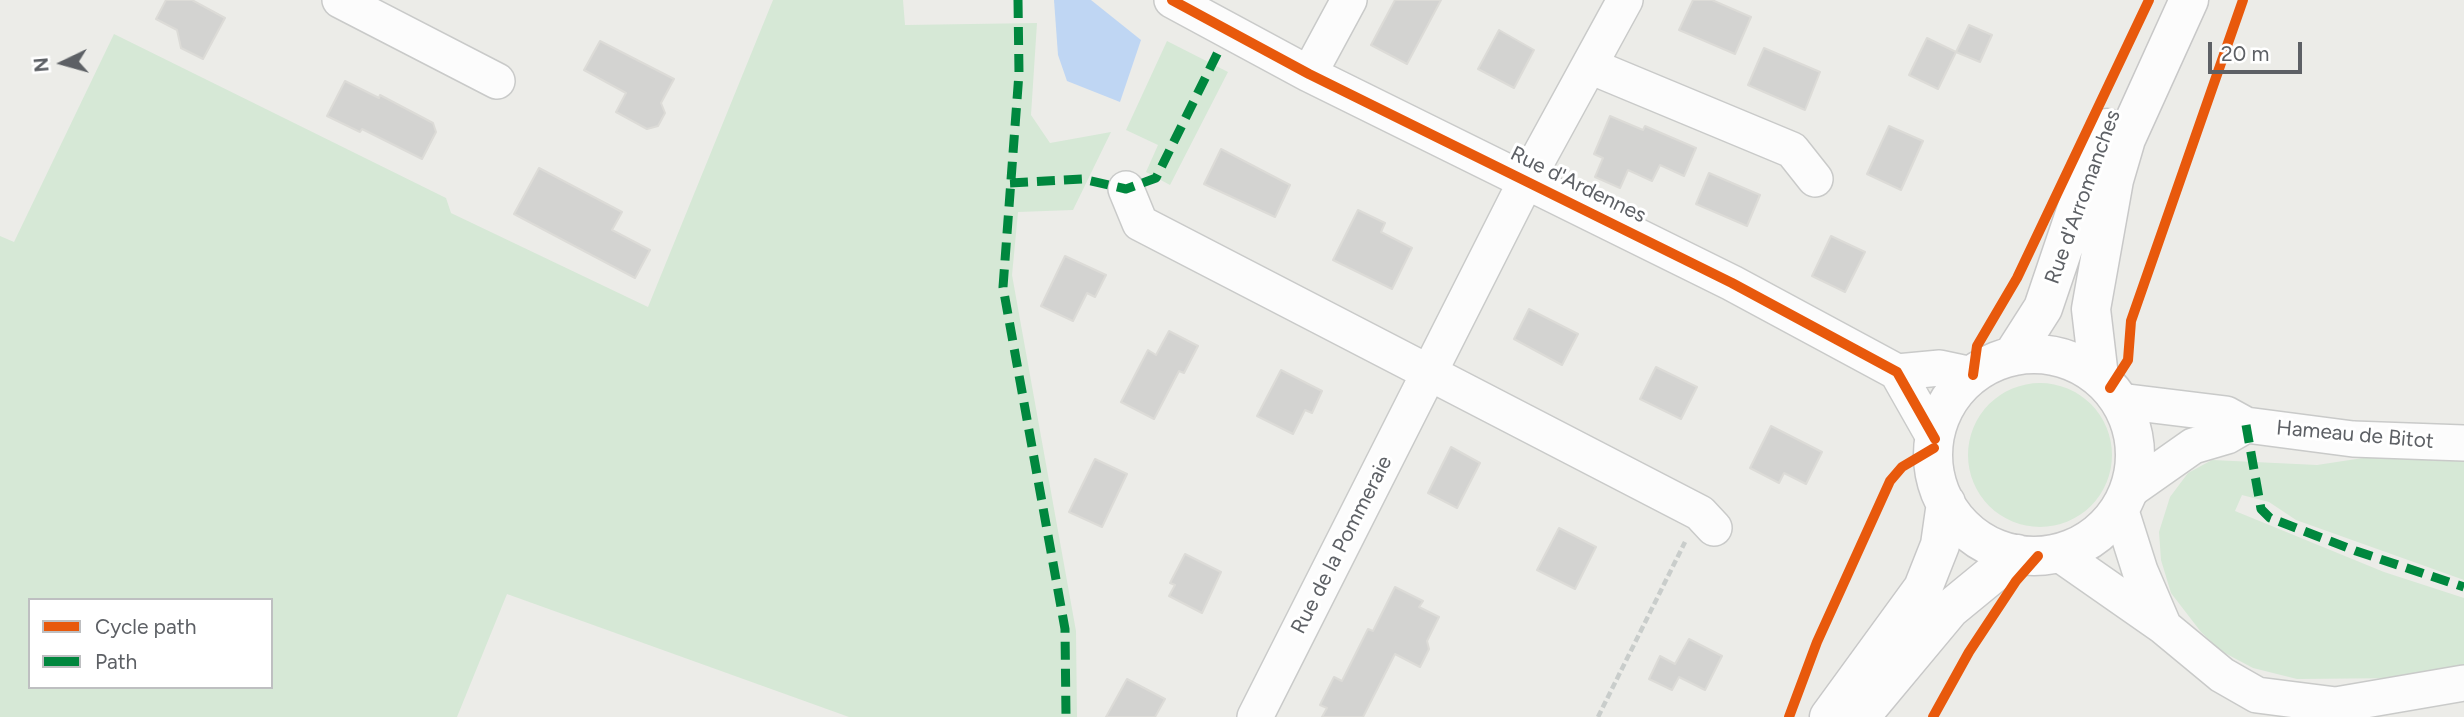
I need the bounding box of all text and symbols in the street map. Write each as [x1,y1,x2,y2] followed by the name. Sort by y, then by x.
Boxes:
[28,28,98,98] north arrow
[2212,28,2306,72] scale bar
[2221,41,2269,66] text: 20 m
[29,57,54,73] text: N
[2040,107,2126,287] street label: Rue d'Arromanches
[1506,141,1650,229] street label: Rue d'Ardennes
[2275,416,2435,454] street label: Hameau de Bitot
[1286,452,1398,638] street label: Rue de la Pommeraie
[28,598,273,689] legend
[95,614,196,639] text: Cycle path
[95,649,137,674] text: Path

